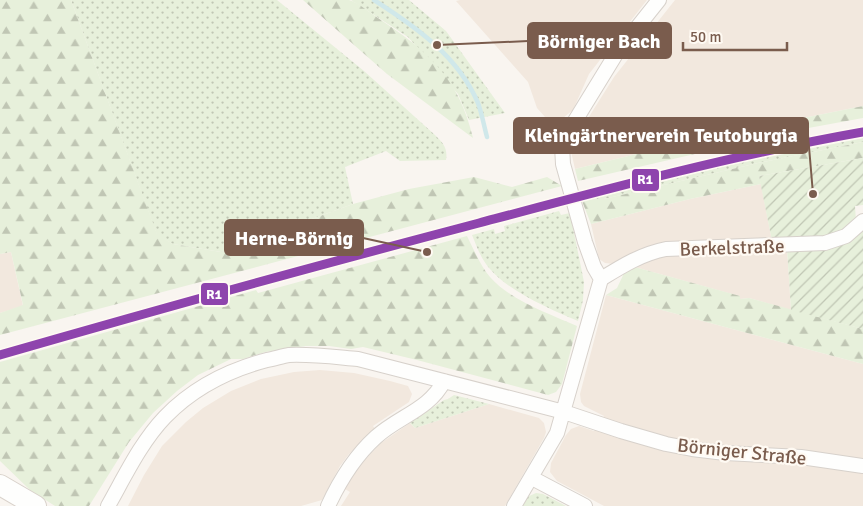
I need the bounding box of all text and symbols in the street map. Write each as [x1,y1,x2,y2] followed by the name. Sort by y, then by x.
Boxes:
[683,20,787,52] scale bar
[528,23,671,58] callout: Börniger Bach
[690,28,721,46] text: 50 m
[537,29,661,54] text: Börniger Bach
[514,118,808,153] callout: Kleingärtnerverein Teutoburgia
[524,123,798,148] text: Kleingärtnerverein Teutoburgia
[631,168,660,192] line badge: R1
[637,171,654,188] text: R1
[225,220,363,255] callout: Herne-Börnig
[235,226,353,251] text: Herne-Börnig
[679,234,785,262] street label: Berkelstraße
[200,282,229,306] line badge: R1
[206,286,223,303] text: R1
[676,433,808,471] street label: Börniger Straße

